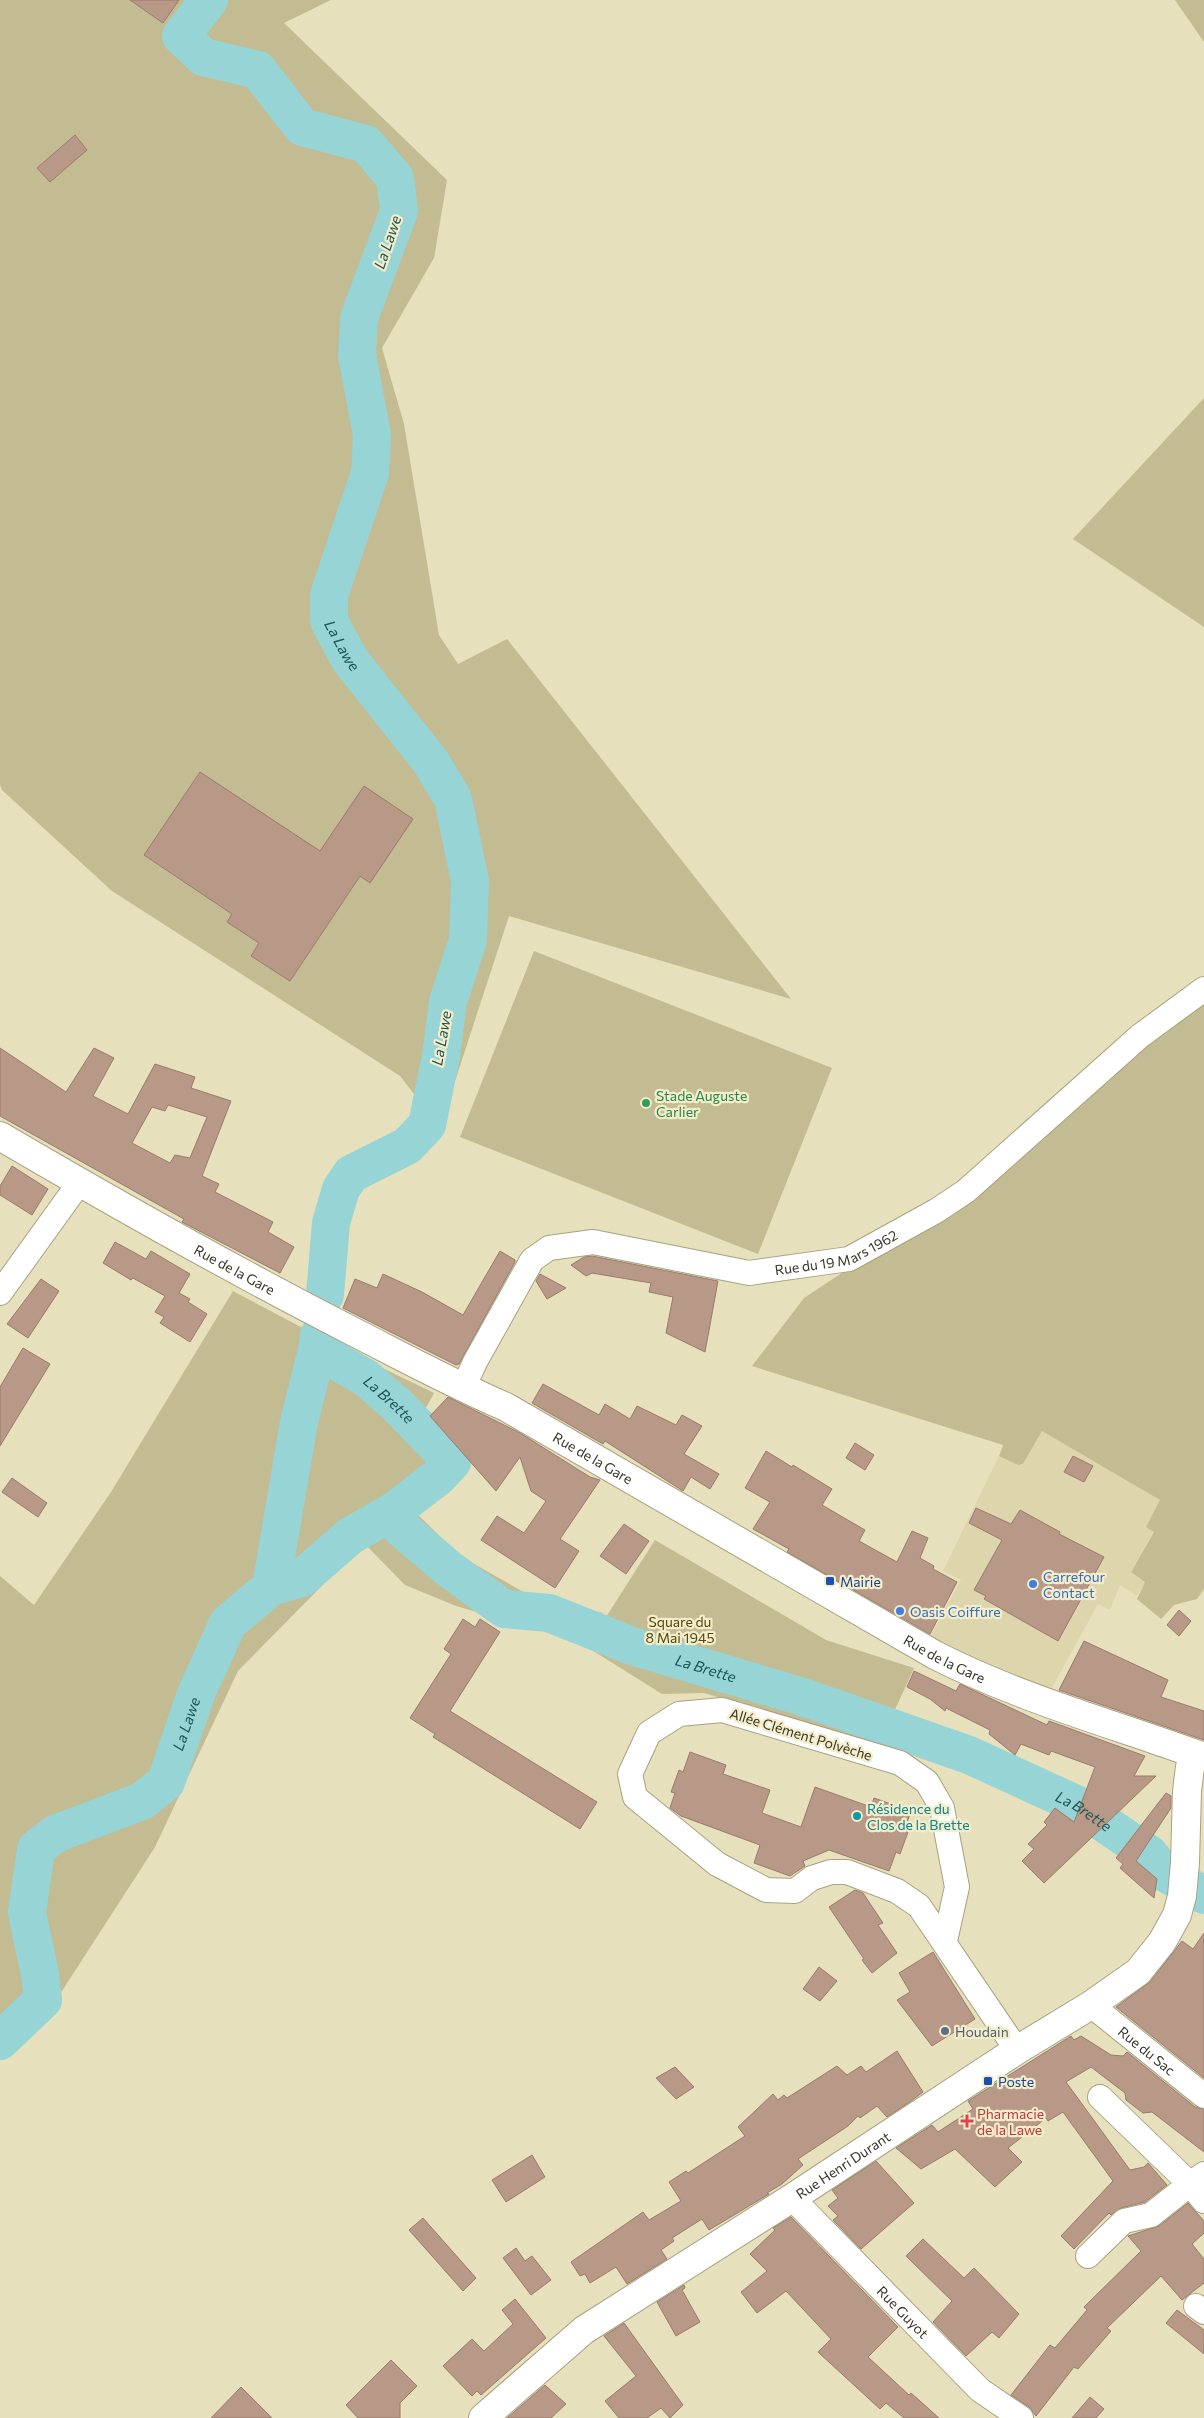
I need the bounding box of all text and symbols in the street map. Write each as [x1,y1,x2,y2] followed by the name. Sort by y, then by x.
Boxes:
[370,213,405,271] water label: La Lawe
[321,617,364,674] water label: La Lawe
[427,1009,455,1067] water label: La Lawe
[656,1087,747,1120] place label: Stade Auguste Carlier
[640,1097,652,1109] marker: Stade Auguste Carlier
[773,1226,900,1278] street label: Rue du 19 Mars 1962
[192,1240,278,1298] street label: Rue de la Gare
[360,1371,419,1427] water label: La Brette
[550,1428,636,1487] street label: Rue de la Gare
[1043,1568,1106,1601] place label: Carrefour Contact
[840,1573,881,1590] place label: Mairie
[824,1575,836,1587] marker: Mairie
[1027,1578,1039,1590] marker: Carrefour Contact
[910,1603,1001,1620] place label: Oasis Coiffure
[894,1605,906,1617] marker: Oasis Coiffure
[646,1613,714,1646] park label: Square du 8 Mai 1945
[901,1630,988,1686] street label: Rue de la Gare
[673,1650,739,1686] water label: La Brette
[168,1695,203,1753] water label: La Lawe
[728,1704,874,1764] street label: Allée Clément Polvèche
[1053,1787,1115,1835] water label: La Brette
[867,1800,970,1833] place label: Résidence du Clos de la Brette
[851,1810,863,1822] marker: Résidence du Clos de la Brette
[1115,2022,1179,2078] street label: Rue du Sac
[955,2023,1009,2040] place label: Houdain
[939,2025,951,2037] marker: Houdain
[998,2073,1034,2090] place label: Poste
[982,2075,994,2087] marker: Poste
[977,2105,1044,2138] place label: Pharmacie de la Lawe
[961,2115,973,2127] marker: Pharmacie de la Lawe
[792,2127,893,2202] street label: Rue Henri Durant
[874,2282,933,2341] street label: Rue Guyot

